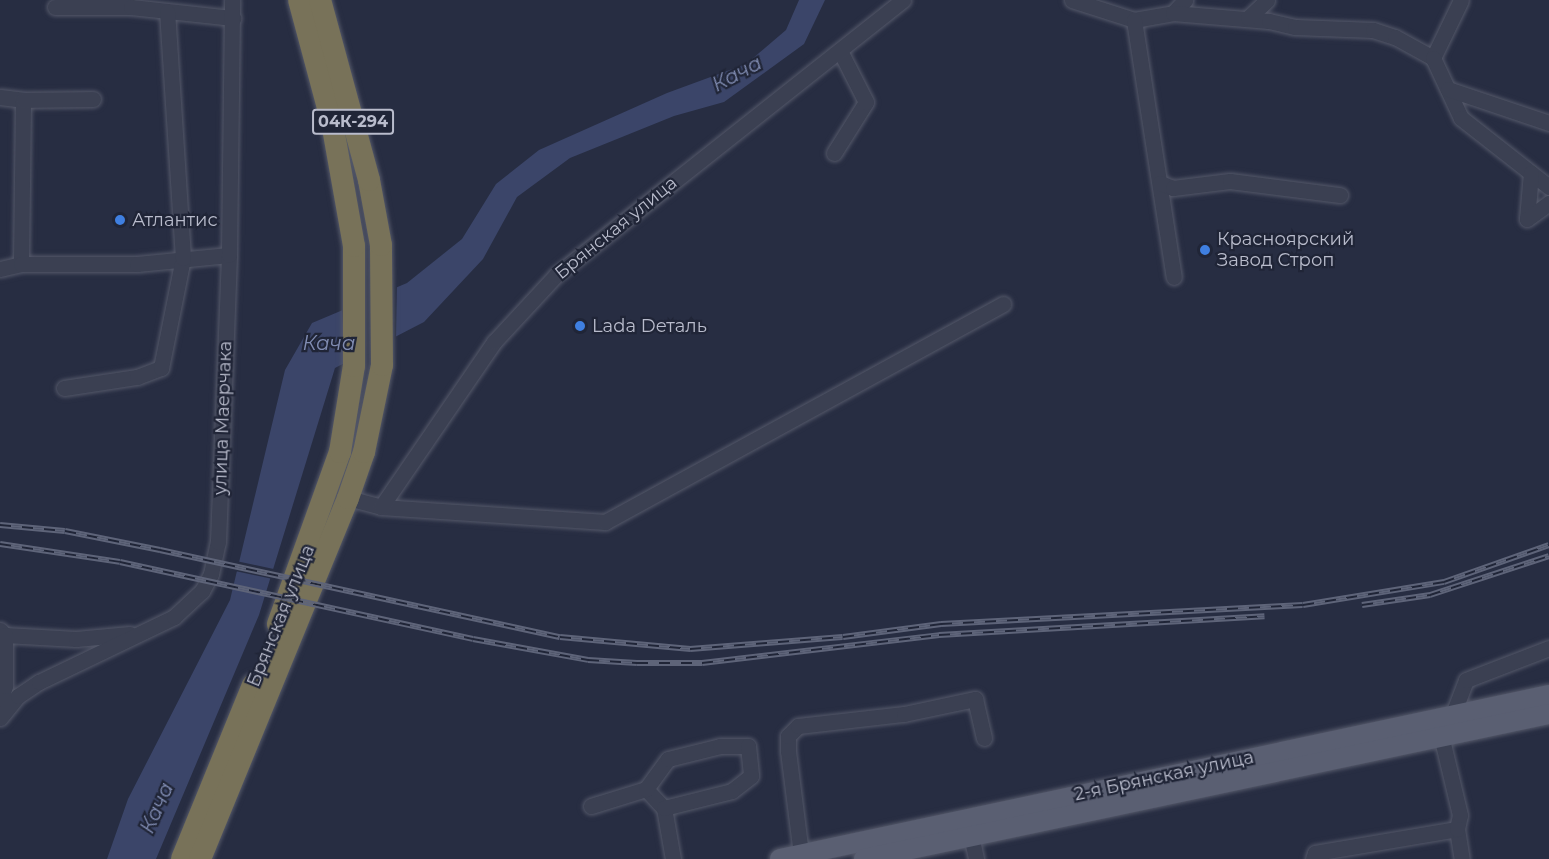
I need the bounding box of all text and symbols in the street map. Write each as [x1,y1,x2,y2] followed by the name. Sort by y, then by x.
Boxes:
[708,51,766,97] water label: Кача
[311,109,395,135] road number: 04К-294
[551,172,681,284] street label: Брянская улица
[132,209,218,231] place label: Атлантис
[113,213,127,227] marker: Атлантис
[1217,229,1354,272] place label: Красноярский Завод Строп
[1198,243,1212,257] marker: Красноярский Завод Строп
[592,315,707,337] place label: Lada Dеталь
[573,319,587,333] marker: Lada Dеталь
[303,331,355,355] water label: Кача
[210,341,236,495] street label: улица Маерчака
[243,542,319,690] street label: Брянская улица
[1072,746,1256,806] street label: 2-я Брянская улица
[135,779,179,837] water label: Кача

